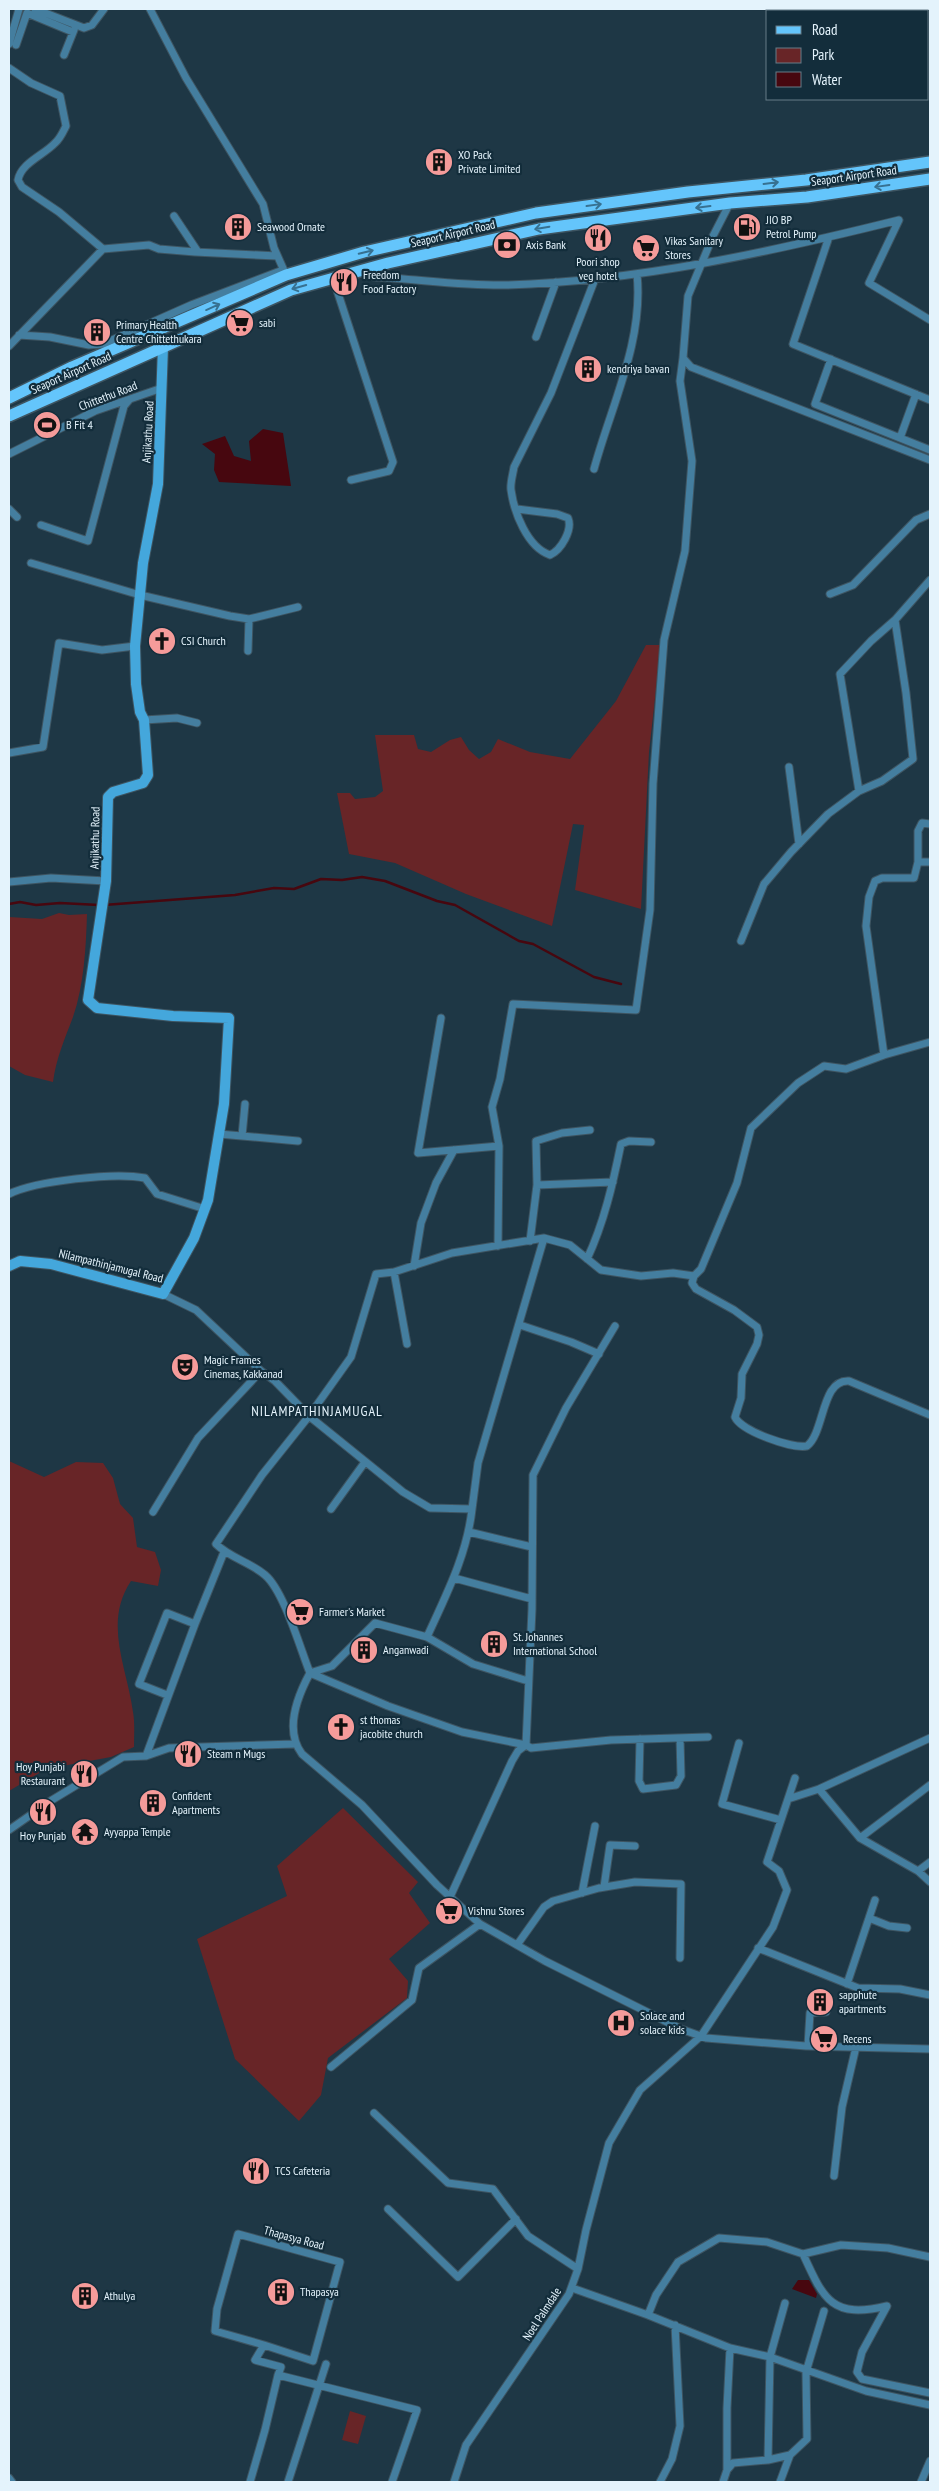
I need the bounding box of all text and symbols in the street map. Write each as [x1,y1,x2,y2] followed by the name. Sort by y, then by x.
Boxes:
[766,10,929,100] legend
[812,20,838,39] text: Road
[812,45,834,64] text: Park
[812,70,843,89] text: Water
[424,147,454,177] building icon: XO Pack Private Limited
[458,147,521,176] place label: XO Pack Private Limited
[810,162,898,189] street label: Seaport Airport Road
[763,178,779,188] one-way arrow
[874,182,890,192] one-way arrow
[585,200,601,210] one-way arrow
[696,202,712,212] one-way arrow
[223,212,253,242] building icon: Seawood Ornate
[732,212,762,242] fuel station icon: JIO BP Petrol Pump
[765,212,816,241] place label: JIO BP Petrol Pump
[409,217,497,251] street label: Seaport Airport Road
[257,219,325,234] place label: Seawood Ornate
[583,223,613,253] restaurant icon: Poori shop veg hotel
[535,224,551,234] one-way arrow
[492,230,522,260] bank icon: Axis Bank
[631,233,661,263] supermarket icon: Vikas Sanitary Stores
[664,233,723,262] place label: Vikas Sanitary Stores
[526,237,566,252] place label: Axis Bank
[358,247,374,256] one-way arrow
[576,254,620,283] place label: Poori shop veg hotel
[329,267,359,297] restaurant icon: Freedom Food Factory
[363,267,417,296] place label: Freedom Food Factory
[292,283,308,293] one-way arrow
[206,302,221,312] one-way arrow
[225,308,255,338] supermarket icon: sabi
[259,315,276,330] place label: sabi
[82,317,112,347] building icon: Primary Health Centre Chittethukara
[116,317,202,346] place label: Primary Health Centre Chittethukara
[28,348,113,397] street label: Seaport Airport Road
[573,354,603,384] building icon: kendriya bavan
[607,361,669,376] place label: kendriya bavan
[76,377,139,414] street label: Chittethu Road
[138,400,157,464] street label: Anjikathu Road
[32,410,62,440] sports icon: B Fit 4
[66,417,94,432] place label: B Fit 4
[147,626,177,656] church icon: CSI Church
[181,633,226,648] place label: CSI Church
[86,807,103,869] street label: Anjikathu Road
[57,1245,165,1286] street label: Nilampathinjamugal Road
[170,1352,200,1382] theatre icon: Magic Frames Cinemas, Kakkanad
[204,1352,283,1381] place label: Magic Frames Cinemas, Kakkanad
[251,1402,383,1420] district label: NILAMPATHINJAMUGAL
[285,1597,315,1627] supermarket icon: Farmer's Market
[319,1604,385,1619] place label: Farmer's Market
[479,1629,509,1659] building icon: St. Johannes International School
[513,1629,597,1658] place label: St. Johannes International School
[349,1635,379,1665] building icon: Anganwadi
[383,1642,429,1657] place label: Anganwadi
[326,1712,356,1742] church icon: st thomas jacobite church
[360,1712,423,1741] place label: st thomas jacobite church
[173,1739,203,1769] restaurant icon: Steam n Mugs
[207,1746,265,1761] place label: Steam n Mugs
[16,1759,66,1788] place label: Hoy Punjabi Restaurant
[69,1759,99,1789] restaurant icon: Hoy Punjabi Restaurant
[138,1788,168,1818] building icon: Confident Apartments
[172,1788,220,1817] place label: Confident Apartments
[28,1797,58,1827] restaurant icon: Hoy Punjab
[70,1817,100,1847] temple icon: Ayyappa Temple
[104,1824,171,1839] place label: Ayyappa Temple
[20,1828,66,1843] place label: Hoy Punjab
[434,1896,464,1926] supermarket icon: Vishnu Stores
[467,1903,524,1918] place label: Vishnu Stores
[805,1987,835,2017] building icon: sapphute apartments
[839,1987,886,2016] place label: sapphute apartments
[606,2008,636,2038] hospital icon: Solace and solace kids
[640,2008,685,2037] place label: Solace and solace kids
[809,2024,839,2054] supermarket icon: Recens
[843,2031,872,2046] place label: Recens
[241,2156,271,2186] restaurant icon: TCS Cafeteria
[275,2163,330,2178] place label: TCS Cafeteria
[262,2222,326,2253] street label: Thapasya Road
[266,2277,296,2307] building icon: Thapasya
[70,2281,100,2311] building icon: Athulya
[300,2284,339,2299] place label: Thapasya
[519,2284,564,2343] street label: Noel Palmdale
[104,2288,136,2303] place label: Athulya

